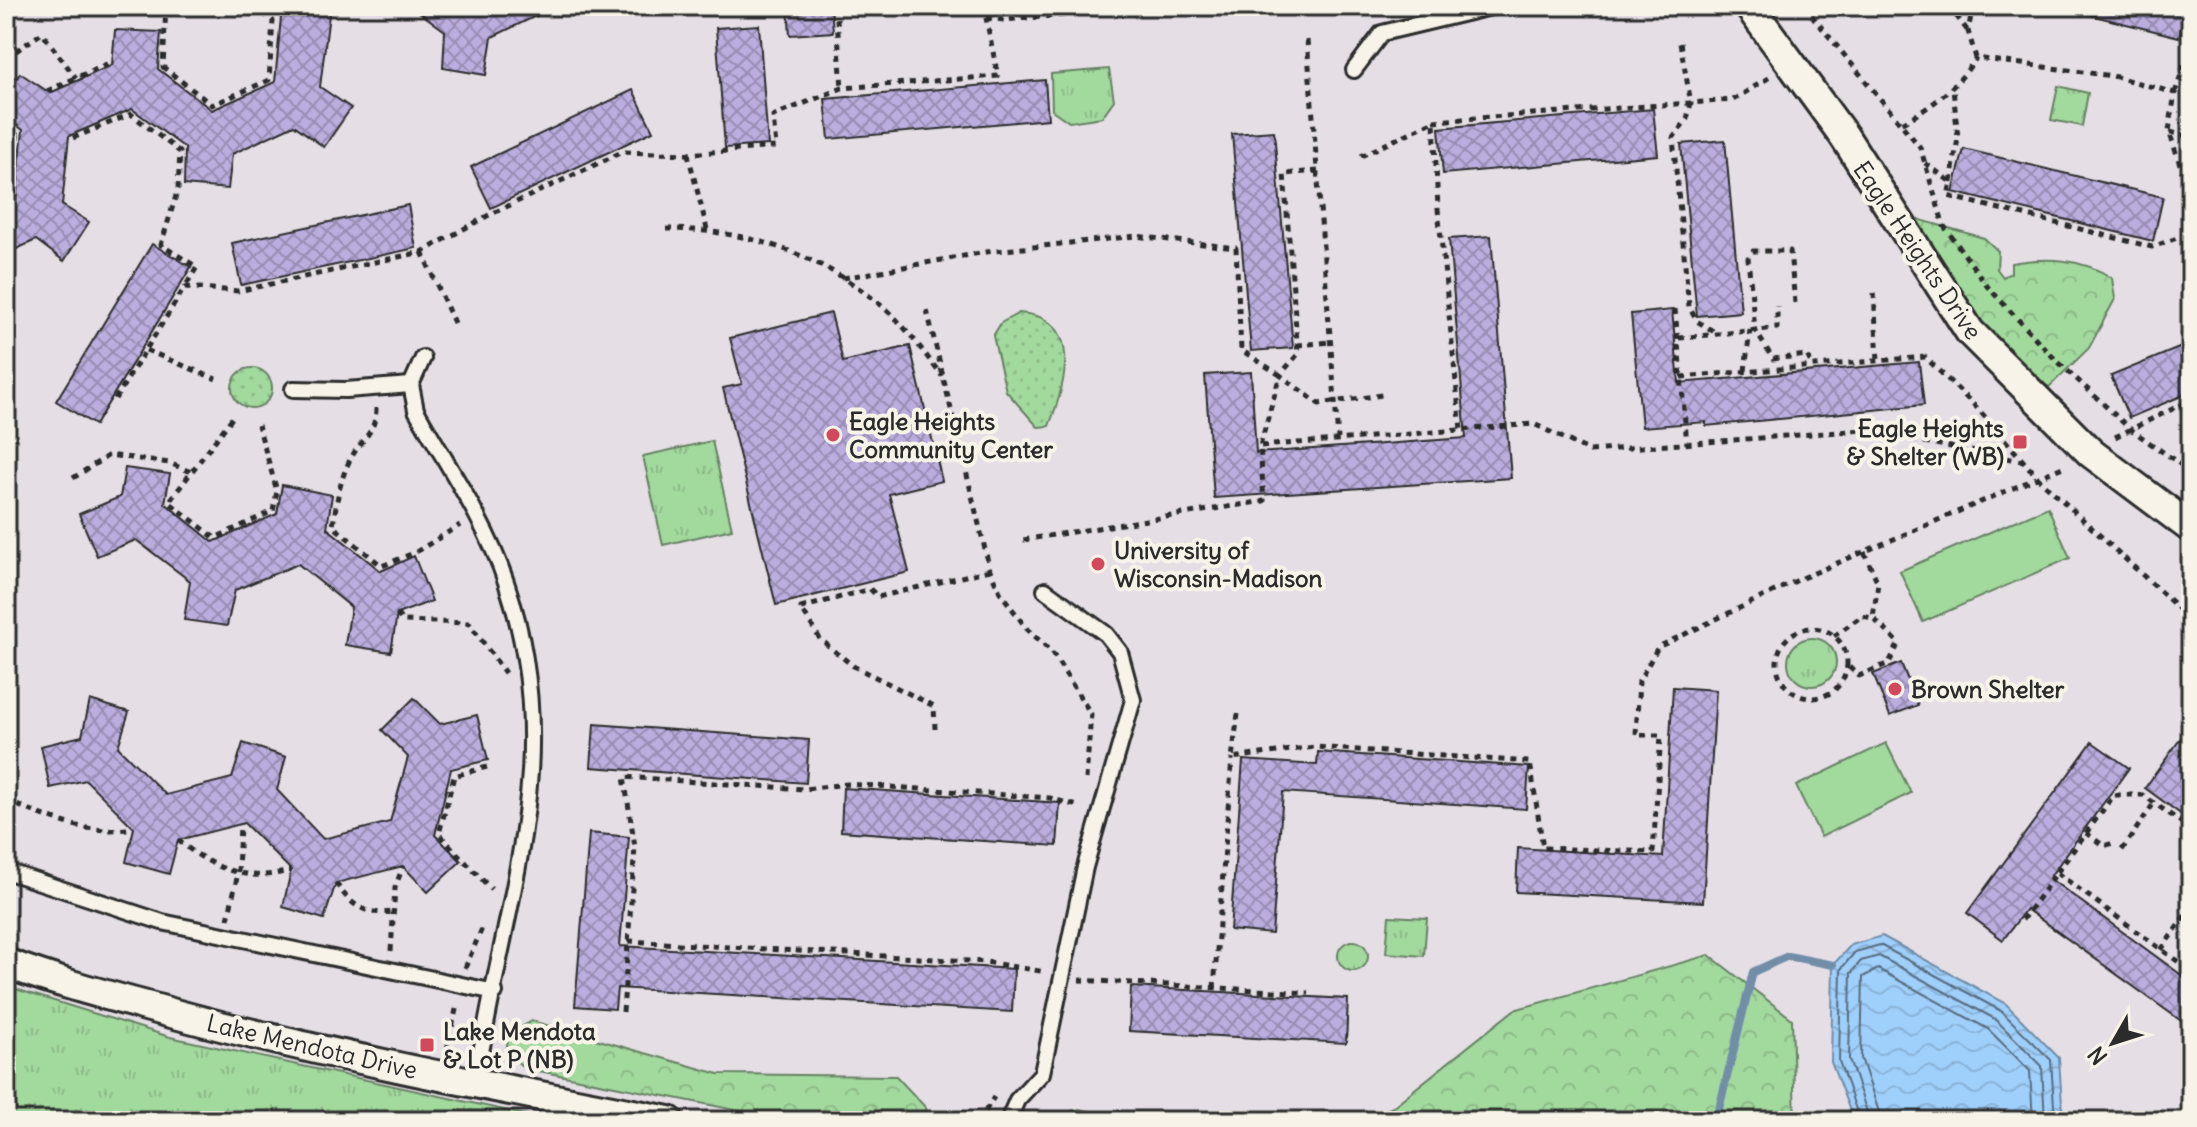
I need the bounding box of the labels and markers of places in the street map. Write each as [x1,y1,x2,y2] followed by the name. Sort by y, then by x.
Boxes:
[849,406,1053,464] place label: Eagle Heights Community Center
[1847,413,2004,471] place label: Eagle Heights & Shelter (WB)
[824,426,842,444] marker: Eagle Heights Community Center
[2011,433,2029,451] marker: Eagle Heights & Shelter (WB)
[1114,535,1323,593] place label: University of Wisconsin-Madison
[1089,555,1107,573] marker: University of Wisconsin-Madison
[1911,674,2065,704] place label: Brown Shelter
[1886,680,1904,698] marker: Brown Shelter
[443,1016,596,1074] place label: Lake Mendota & Lot P (NB)
[418,1036,436,1054] marker: Lake Mendota & Lot P (NB)

